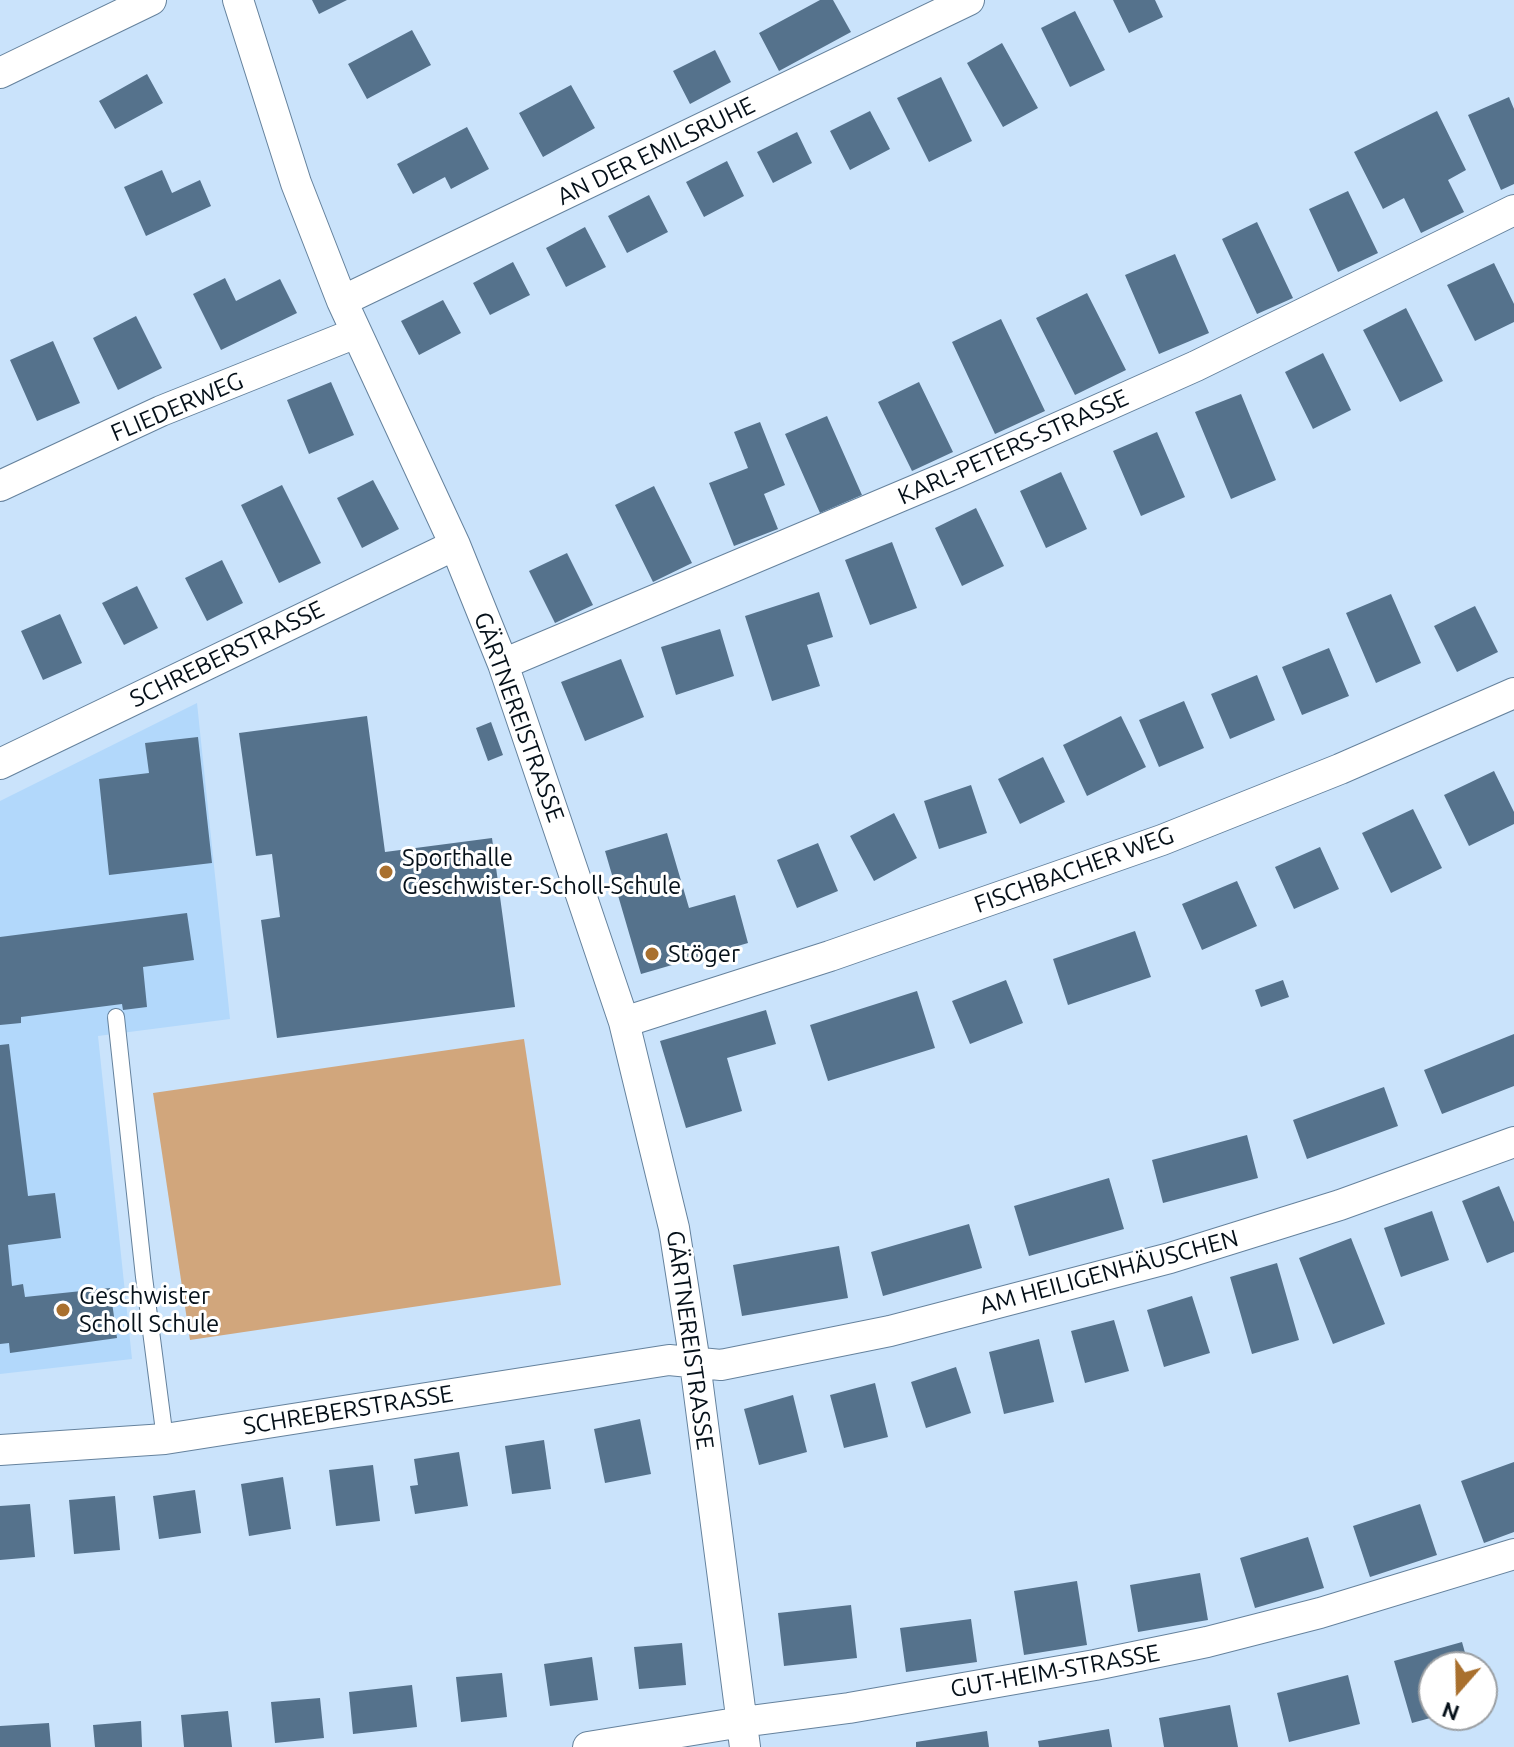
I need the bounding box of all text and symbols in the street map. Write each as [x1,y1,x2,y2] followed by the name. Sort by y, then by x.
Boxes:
[553,91,759,211] street label: AN DER EMILSRUHE
[106,366,248,448] street label: FLIEDERWEG
[893,383,1133,511] street label: KARL-PETERS-STRASSE
[125,595,329,713] street label: SCHREBERSTRASSE
[468,608,570,826] street label: GÄRTNEREISTRASSE
[970,821,1178,919] street label: FISCHBACHER WEG
[402,844,681,900] place label: Sporthalle Geschwister-Scholl-Schule
[377,863,395,881] marker: Sporthalle Geschwister-Scholl-Schule
[668,940,740,968] place label: Stöger
[643,945,661,963] marker: Stöger
[977,1224,1241,1320] street label: AM HEILIGENHÄUSCHEN
[660,1229,720,1451] street label: GÄRTNEREISTRASSE
[79,1282,219,1338] place label: Geschwister Scholl Schule
[54,1301,72,1319] marker: Geschwister Scholl Schule
[241,1379,455,1441] street label: SCHREBERSTRASSE
[948,1638,1162,1704] street label: GUT-HEIM-STRASSE
[1418,1651,1498,1731] north arrow
[1438,1698,1462,1727] text: N

